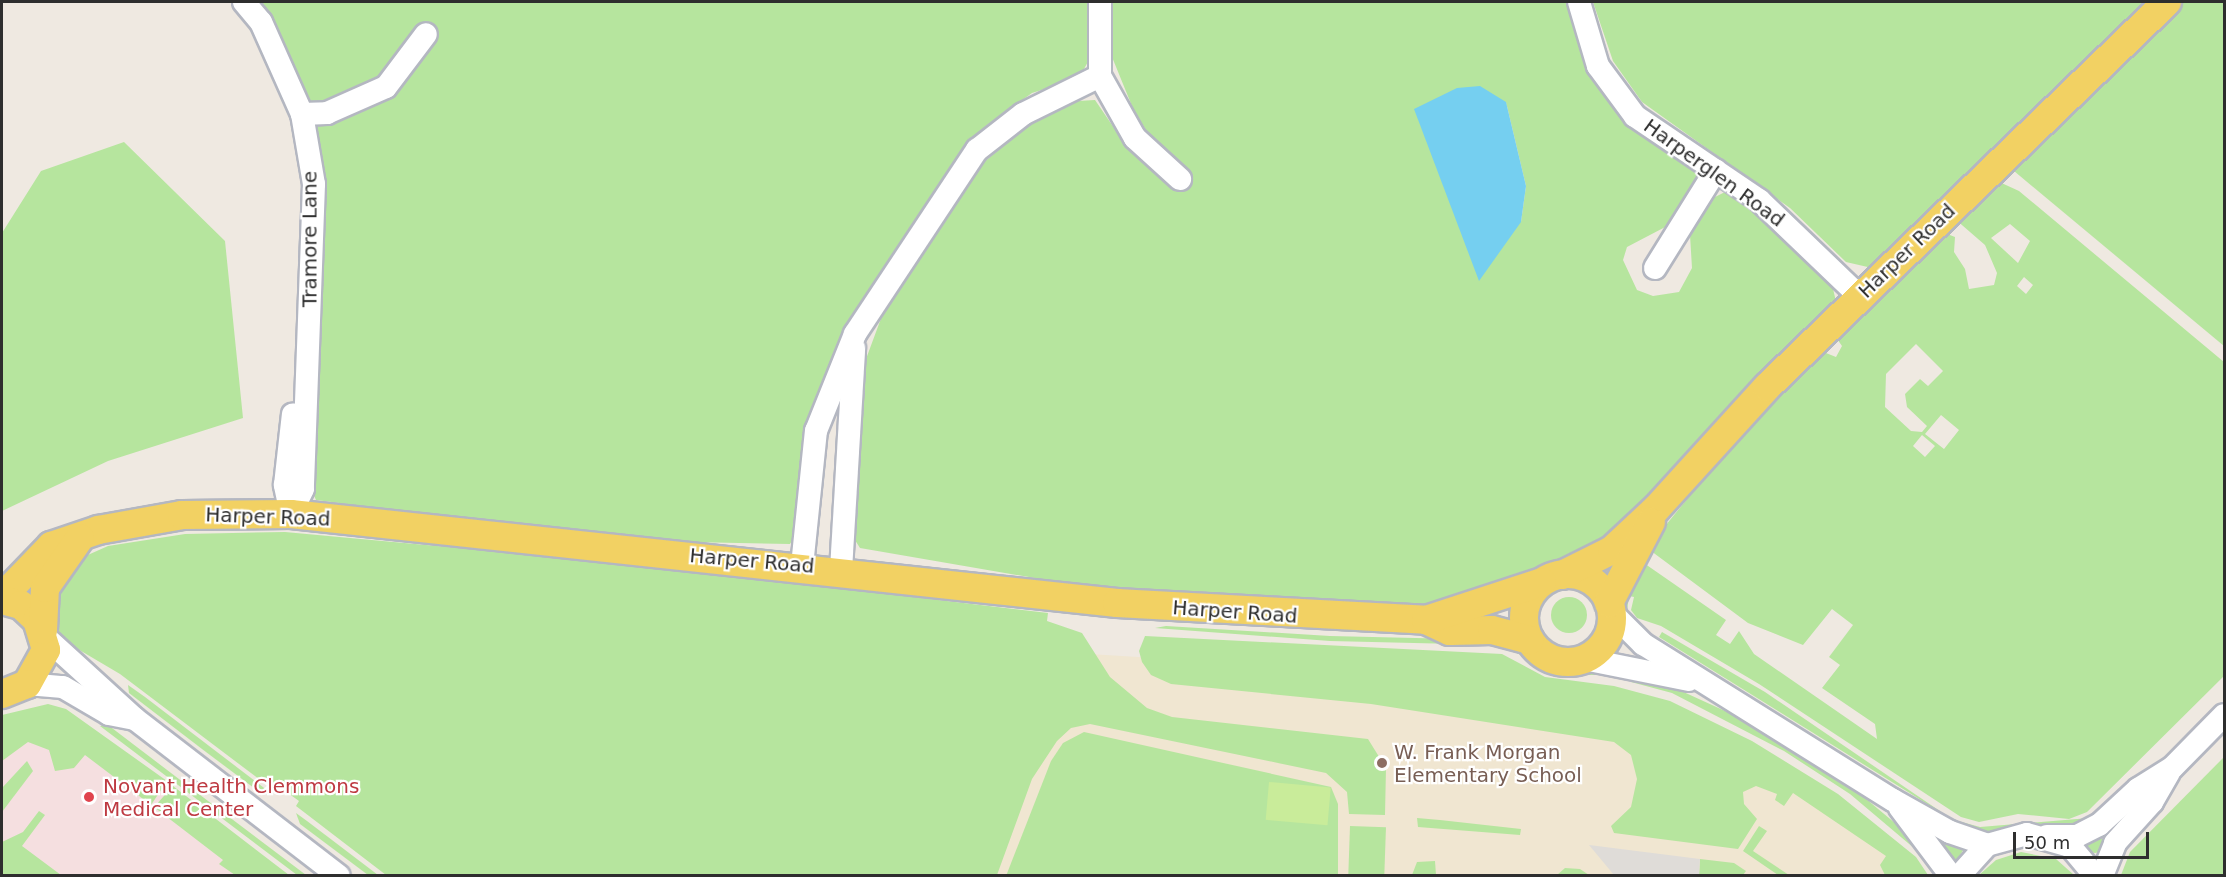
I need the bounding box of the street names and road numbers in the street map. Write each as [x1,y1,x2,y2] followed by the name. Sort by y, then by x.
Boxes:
[1639,114,1789,232] street label: Harperglen Road
[298,171,322,307] street label: Tramore Lane
[1854,199,1960,303] street label: Harper Road
[205,503,331,531] street label: Harper Road
[689,544,815,578] street label: Harper Road
[1172,596,1298,628] street label: Harper Road

